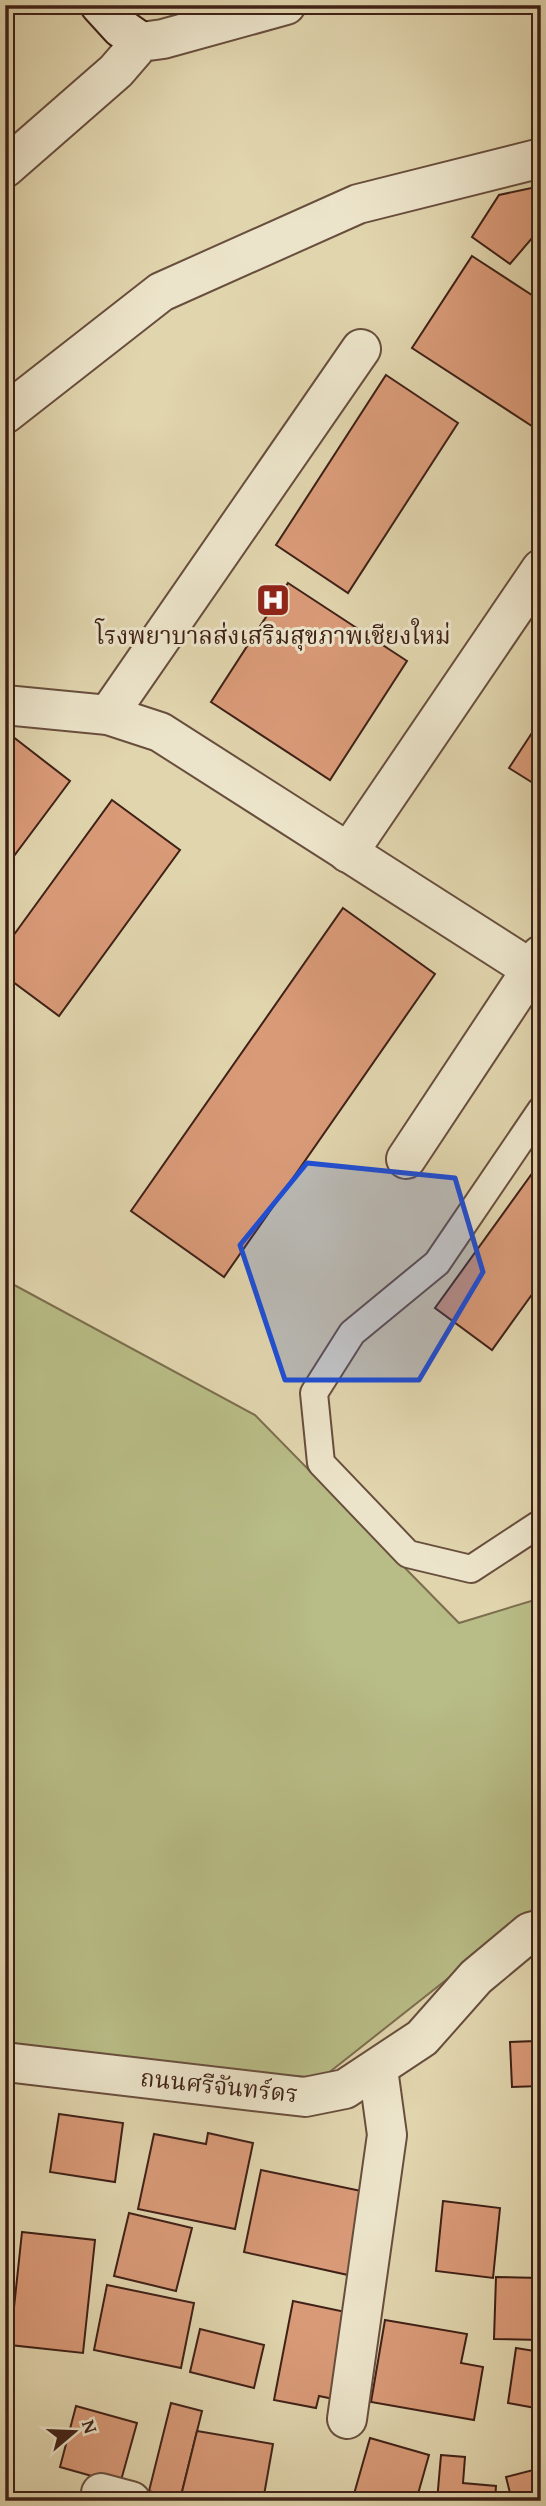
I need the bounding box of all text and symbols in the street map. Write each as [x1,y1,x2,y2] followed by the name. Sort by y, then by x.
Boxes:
[254,581,292,619] hospital icon: โรงพยาบาลส่งเสริมสุขภาพเชียงใหม่
[94,618,451,653] place label: โรงพยาบาลส่งเสริมสุขภาพเชียงใหม่
[139,2060,300,2111] street label: ถนนศรีจันทร์ดร
[38,2398,108,2468] north arrow
[75,2416,105,2437] text: N

